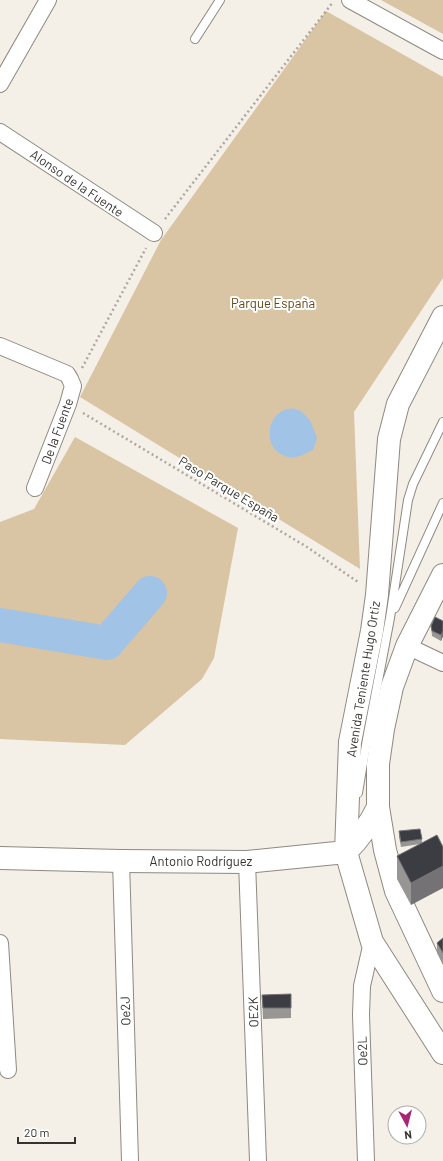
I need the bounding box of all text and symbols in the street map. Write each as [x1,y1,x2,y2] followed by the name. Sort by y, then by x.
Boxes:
[27,146,127,220] street label: Alonso de la Fuente
[231,295,315,311] park label: Parque España
[38,396,76,466] street label: De la Fuente
[176,453,282,525] street label: Paso Parque España
[343,600,383,758] street label: Avenida Teniente Hugo Ortiz
[150,853,253,869] street label: Antonio Rodríguez
[116,996,134,1026] street label: Oe2J
[244,996,262,1028] street label: OE2K
[353,1036,371,1066] street label: Oe2L
[387,1105,427,1145] north arrow
[18,1119,75,1145] scale bar
[24,1125,50,1139] text: 20 m
[404,1129,413,1142] text: N

